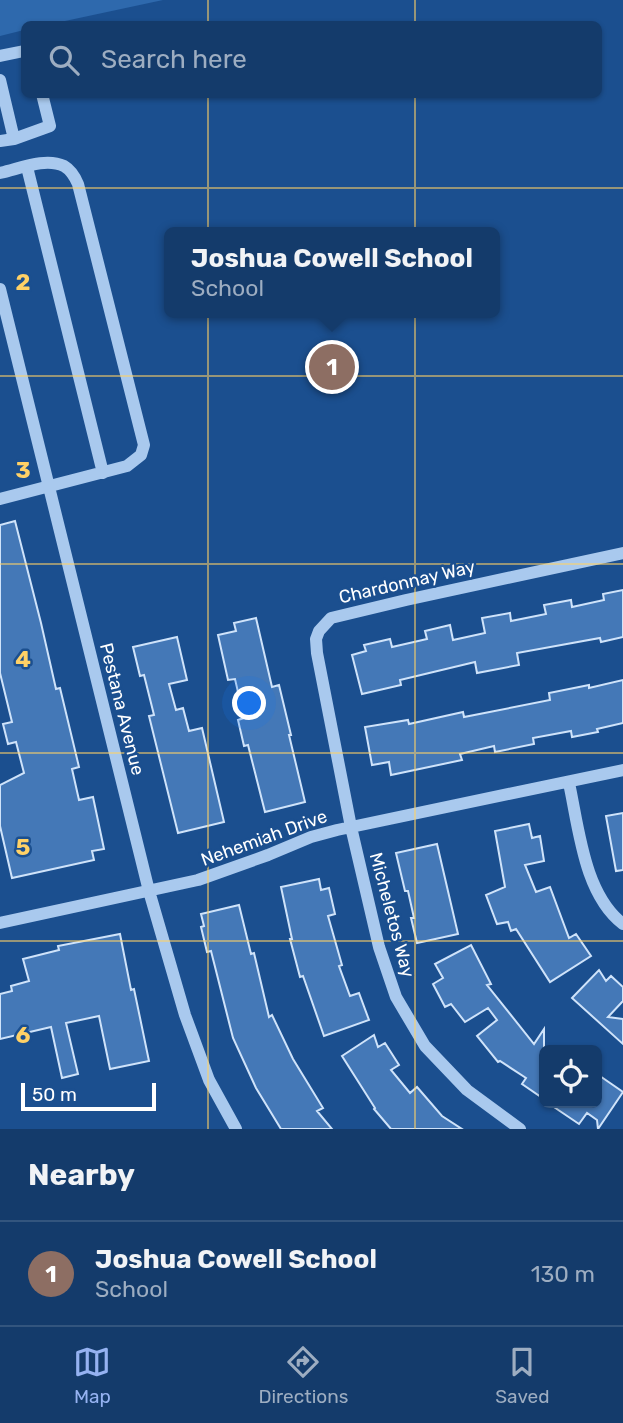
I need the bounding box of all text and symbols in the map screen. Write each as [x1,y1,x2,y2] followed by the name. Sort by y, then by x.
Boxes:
[21,21,602,98] search box
[45,41,83,79] icon: search
[101,44,247,75] text: Search here
[164,227,500,318] popup
[191,243,473,274] text: Joshua Cowell School
[16,268,30,296] text: 2
[191,274,264,302] text: School
[309,341,355,393] pin: 1
[15,456,31,484] text: 3
[337,556,477,608] street label: Chardonnay Way
[95,641,149,777] street label: Pestana Avenue
[15,645,31,673] text: 4
[232,686,266,720] your location
[198,805,330,871] street label: Nehemiah Drive
[16,833,31,861] text: 5
[365,850,419,980] street label: Micheletos Way
[16,1021,31,1049] text: 6
[539,1045,602,1108] map controls
[539,1045,602,1108] button: locate
[21,1080,156,1112] scale bar
[32,1083,77,1106] text: 50 m
[28,1157,135,1193] text: Nearby
[95,1244,377,1275] text: Joshua Cowell School
[45,1260,57,1288] text: 1
[531,1260,595,1288] text: 130 m
[95,1275,168,1303] text: School
[73,1343,111,1408] tab: Map
[258,1343,348,1408] tab: Directions
[495,1343,550,1408] tab: Saved

